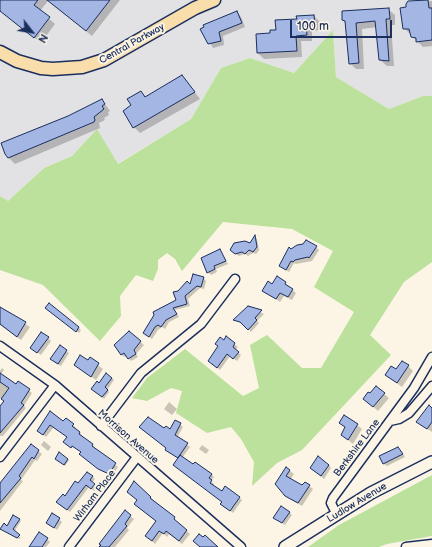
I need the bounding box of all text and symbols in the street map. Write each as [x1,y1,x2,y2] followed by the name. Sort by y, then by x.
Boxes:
[12,12,52,52] north arrow
[292,12,394,38] scale bar
[297,19,329,34] text: 100 m
[97,21,167,67] street label: Central Parkway
[35,32,50,45] text: N
[95,407,161,467] street label: Morrison Avenue
[331,417,383,479] street label: Berkshire Lane
[72,468,118,524] street label: Wirham Place
[325,480,389,526] street label: Ludlow Avenue

